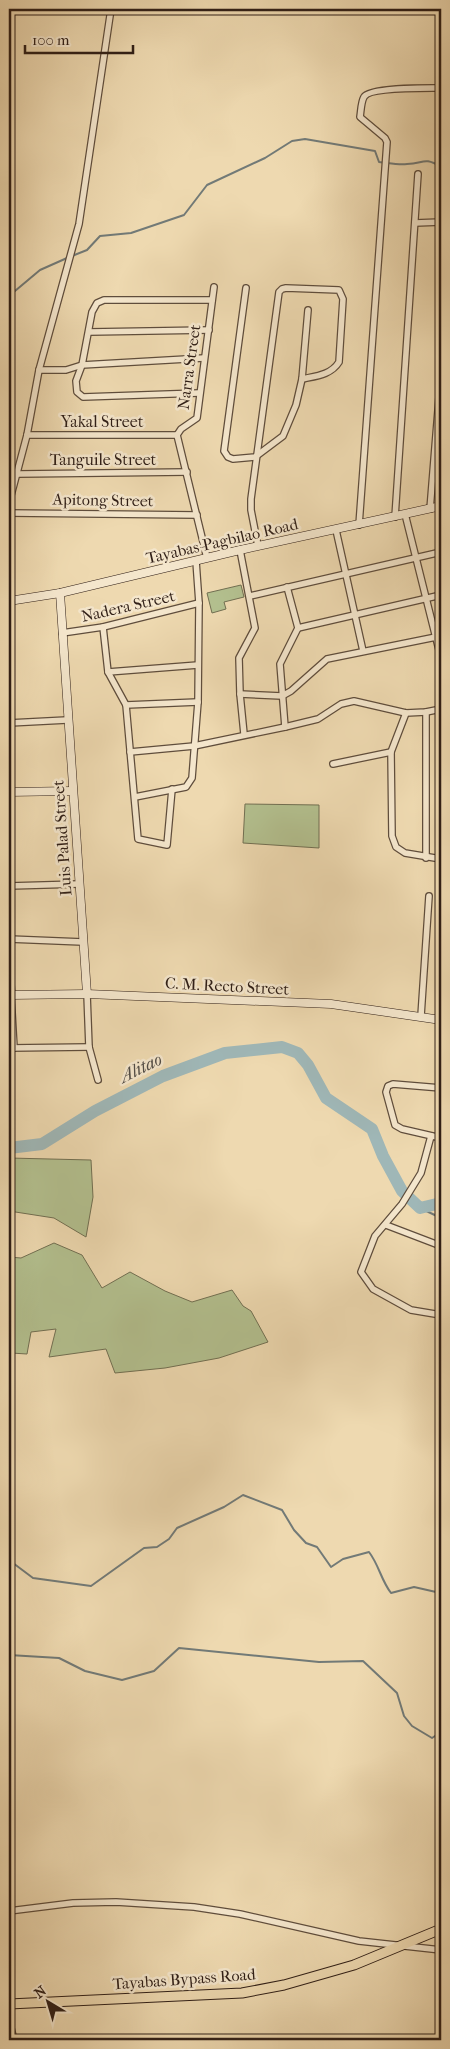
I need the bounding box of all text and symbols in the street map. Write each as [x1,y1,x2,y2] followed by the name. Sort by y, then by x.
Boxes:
[25,22,132,54] scale bar
[32,31,70,49] text: 100 m
[174,323,204,411] street label: Narra Street
[60,412,144,431] street label: Yakal Street
[50,450,157,469] street label: Tanguile Street
[51,490,154,510] street label: Apitong Street
[144,514,300,568] street label: Tayabas-Pagbilao Road
[79,586,177,626] street label: Nadera Street
[48,779,76,896] street label: Luis Palad Street
[165,973,290,999] street label: C. M. Recto Street
[115,1049,166,1088] water label: Alitao
[112,1965,256,1993] street label: Tayabas Bypass Road
[22,1976,72,2026] north arrow
[31,1982,50,2002] text: N

